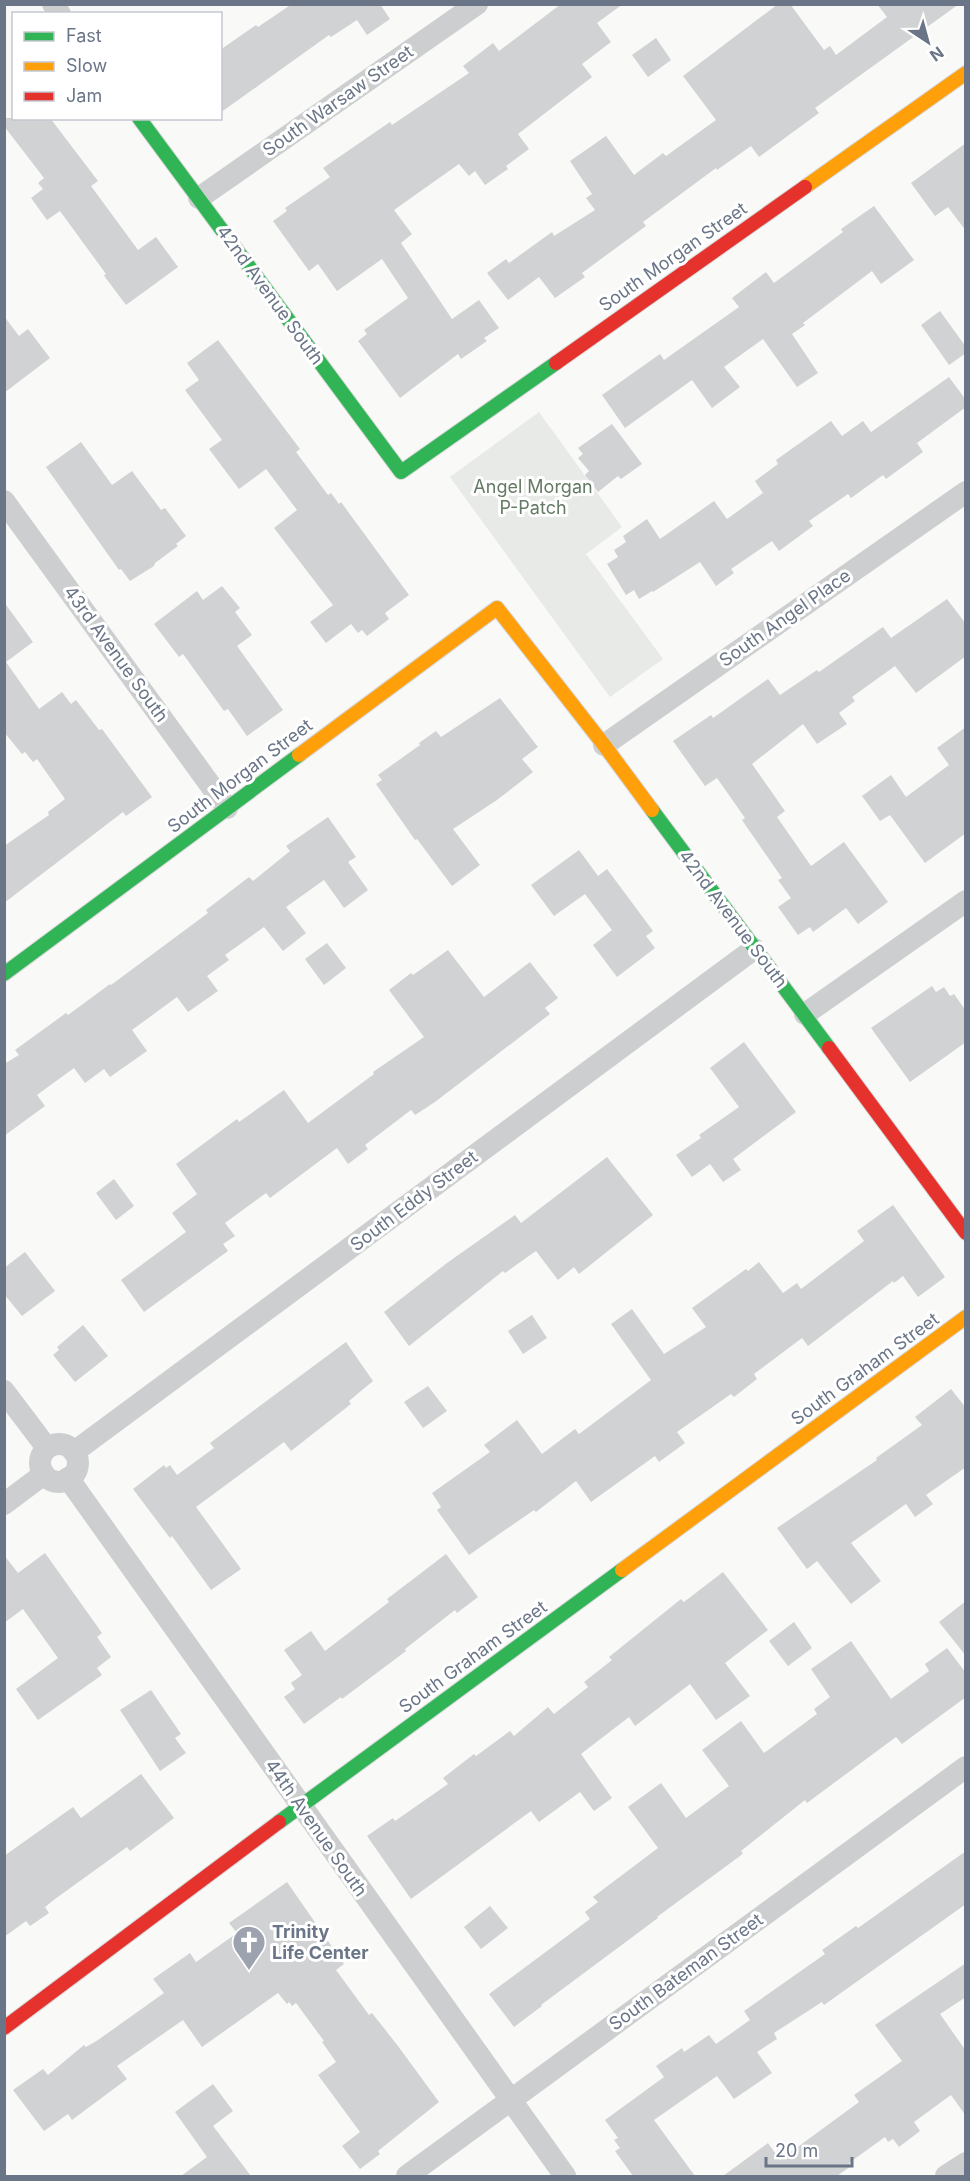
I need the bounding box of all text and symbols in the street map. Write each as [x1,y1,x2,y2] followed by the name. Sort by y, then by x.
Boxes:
[12,12,222,120] legend
[898,12,958,72] north arrow
[66,25,102,46] text: Fast
[259,41,417,160] street label: South Warsaw Street
[926,42,948,66] text: N
[66,55,107,76] text: Slow
[66,85,102,106] text: Jam
[595,198,751,316] street label: South Morgan Street
[213,221,328,368] street label: 42nd Avenue South
[473,476,593,518] park label: Angel Morgan P-Patch
[715,564,854,671] street label: South Angel Place
[60,582,173,726] street label: 43rd Avenue South
[163,714,316,837] street label: South Morgan Street
[675,846,792,992] street label: 42nd Avenue South
[346,1146,481,1255] street label: South Eddy Street
[787,1308,943,1429] street label: South Graham Street
[395,1596,551,1717] street label: South Graham Street
[261,1755,372,1900] street label: 44th Avenue South
[605,1909,767,2034] street label: South Bateman Street
[272,1921,369,1963] place label: Trinity Life Center
[231,1924,267,1971] church icon: Trinity Life Center
[766,2130,852,2168] scale bar
[775,2140,818,2161] text: 20 m

